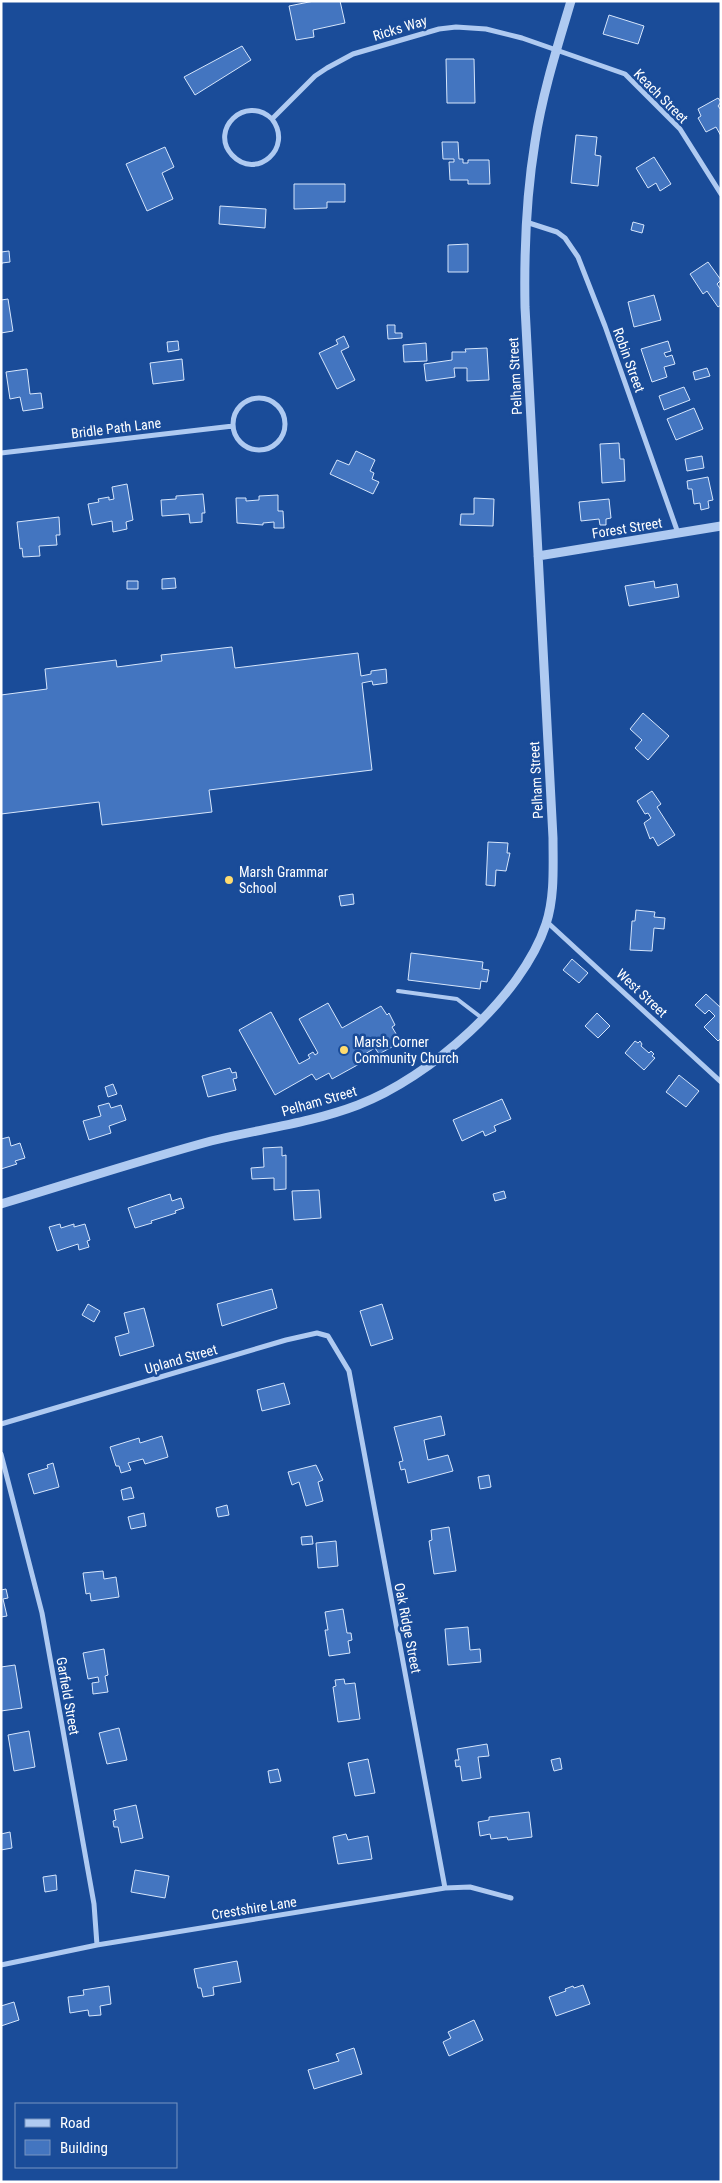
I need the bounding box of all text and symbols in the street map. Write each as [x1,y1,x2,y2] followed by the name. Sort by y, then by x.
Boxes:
[371,12,429,44] street label: Ricks Way
[631,66,691,126] street label: Keach Street
[610,326,648,394] street label: Robin Street
[505,337,525,415] street label: Pelham Street
[70,415,162,441] street label: Bridle Path Lane
[591,515,663,541] street label: Forest Street
[526,741,546,819] street label: Pelham Street
[239,864,328,896] place label: Marsh Grammar School
[223,874,235,886] marker: Marsh Grammar School
[613,965,671,1021] street label: West Street
[354,1034,459,1066] place label: Marsh Corner Community Church
[338,1044,350,1056] marker: Marsh Corner Community Church
[280,1083,358,1119] street label: Pelham Street
[143,1341,219,1377] street label: Upland Street
[391,1581,425,1675] street label: Oak Ridge Street
[53,1656,83,1736] street label: Garfield Street
[210,1893,298,1923] street label: Crestshire Lane
[15,2103,178,2168] legend
[60,2114,90,2132] text: Road
[60,2139,108,2157] text: Building

